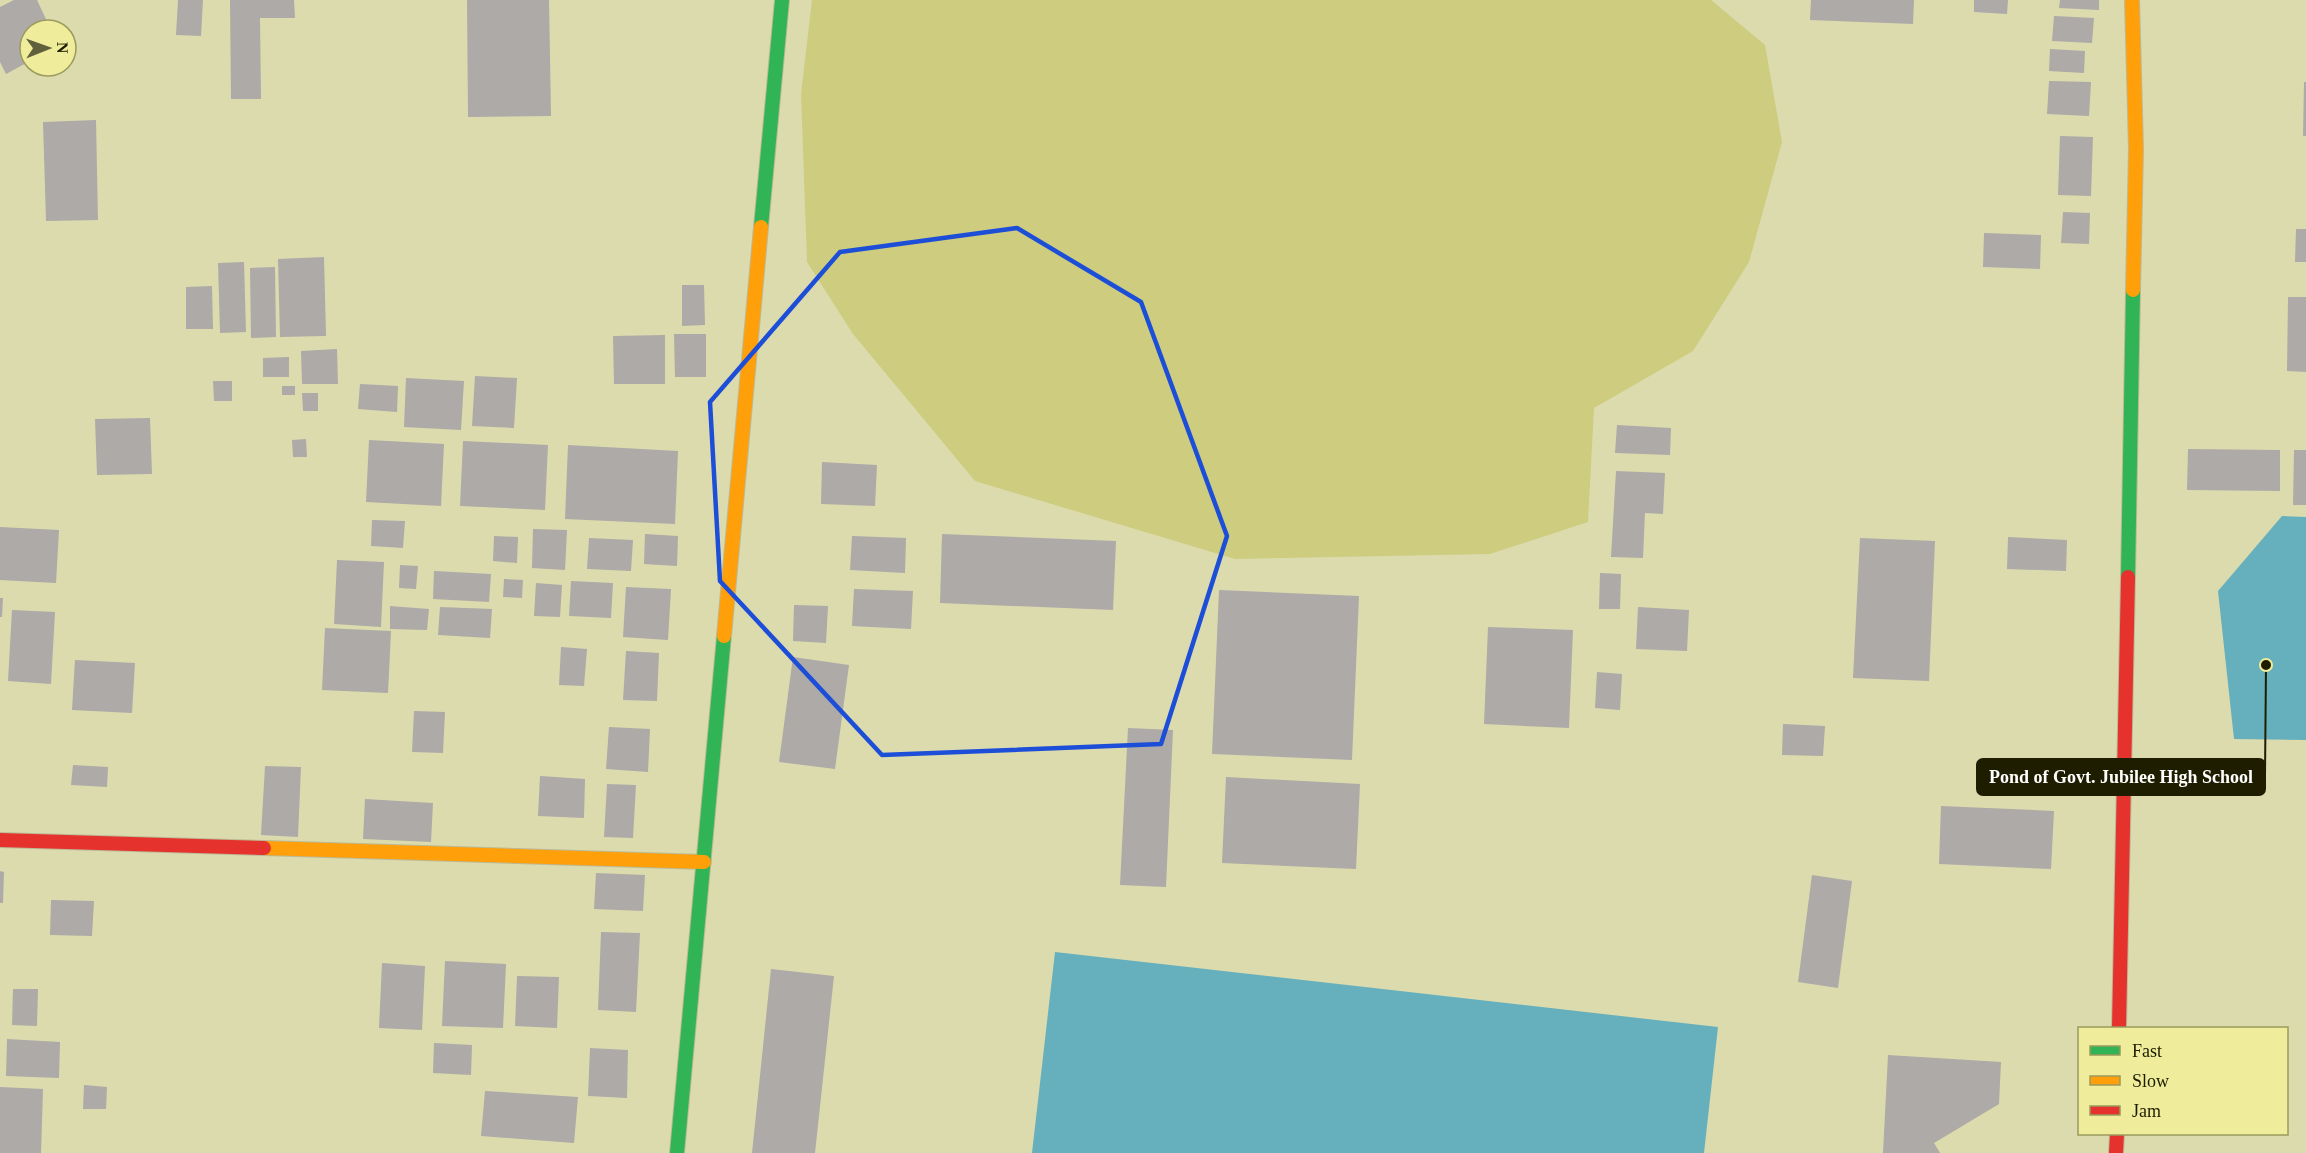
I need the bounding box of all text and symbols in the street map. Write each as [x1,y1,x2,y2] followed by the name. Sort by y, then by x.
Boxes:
[18,18,78,78] north arrow
[54,42,71,54] text: N
[1977,759,2265,795] callout: Pond of Govt. Jubilee High School
[1989,767,2253,787] text: Pond of Govt. Jubilee High School
[2078,1027,2288,1135] legend
[2132,1041,2162,1061] text: Fast
[2132,1071,2169,1091] text: Slow
[2132,1101,2161,1121] text: Jam

